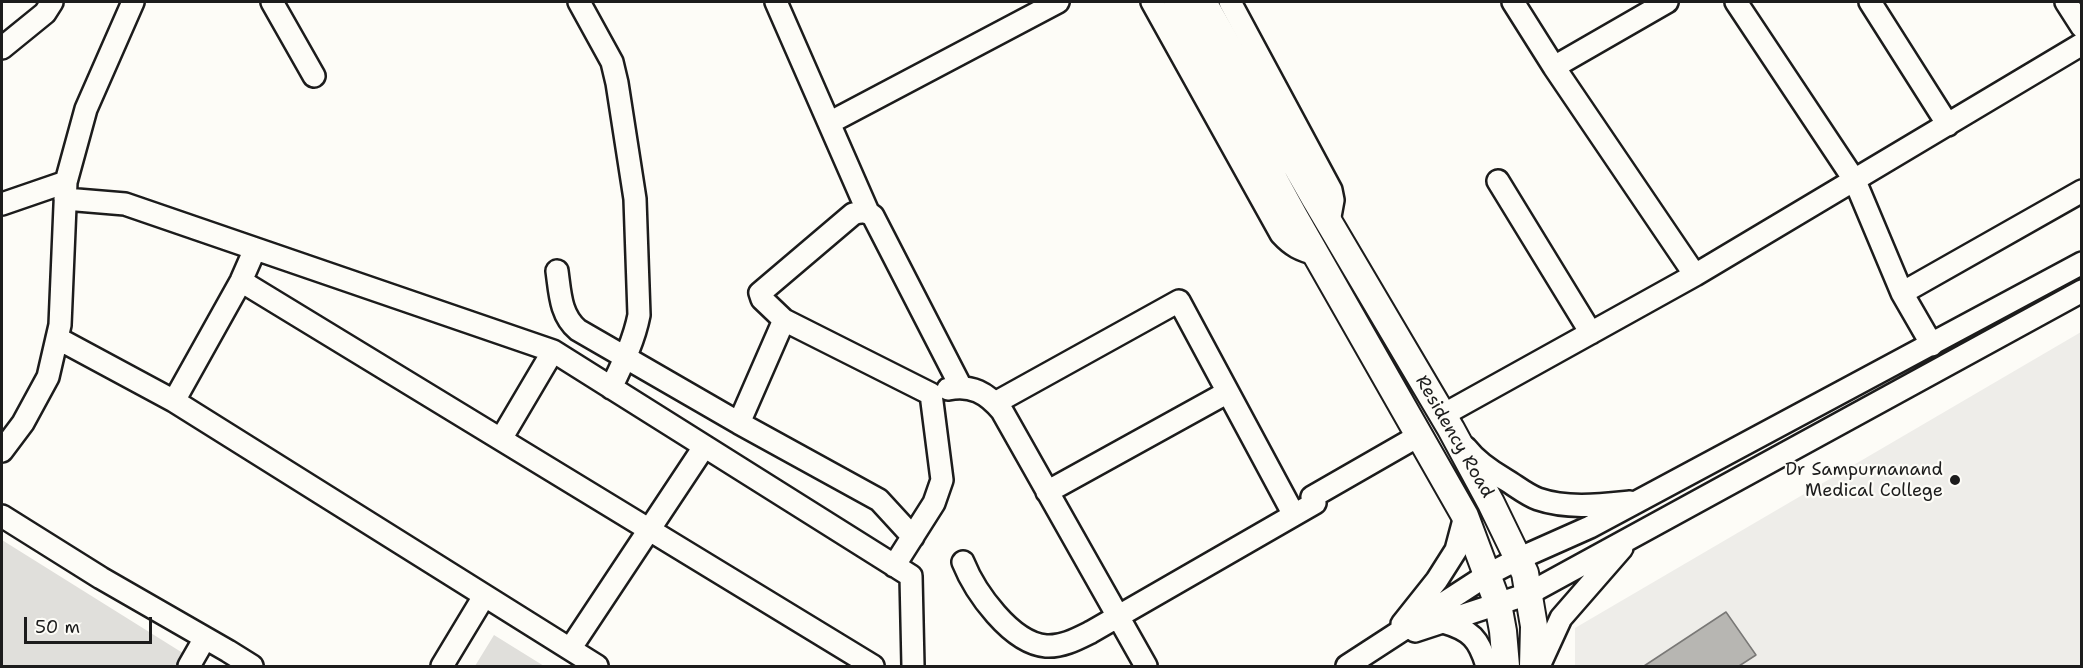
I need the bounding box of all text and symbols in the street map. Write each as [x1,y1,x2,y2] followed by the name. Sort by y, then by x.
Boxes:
[1410,372,1498,502] street label: Residency Road
[1785,459,1943,502] place label: Dr Sampurnanand Medical College
[1948,473,1962,487] marker: Dr Sampurnanand Medical College
[27,605,154,643] scale bar
[35,615,80,639] text: 50 m

